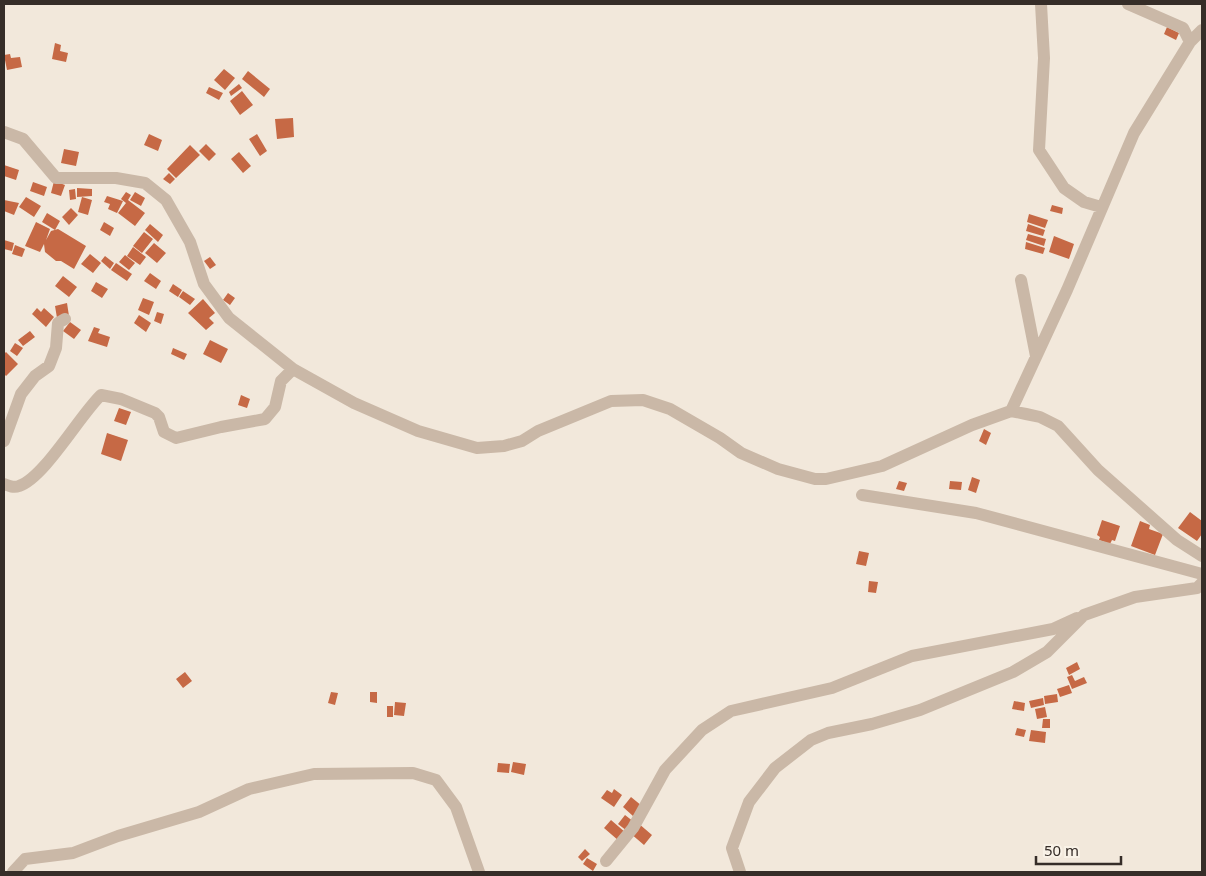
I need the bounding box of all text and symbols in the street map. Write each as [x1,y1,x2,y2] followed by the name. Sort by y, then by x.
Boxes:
[1036,834,1121,866] scale bar
[1044,840,1079,860] text: 50 m

